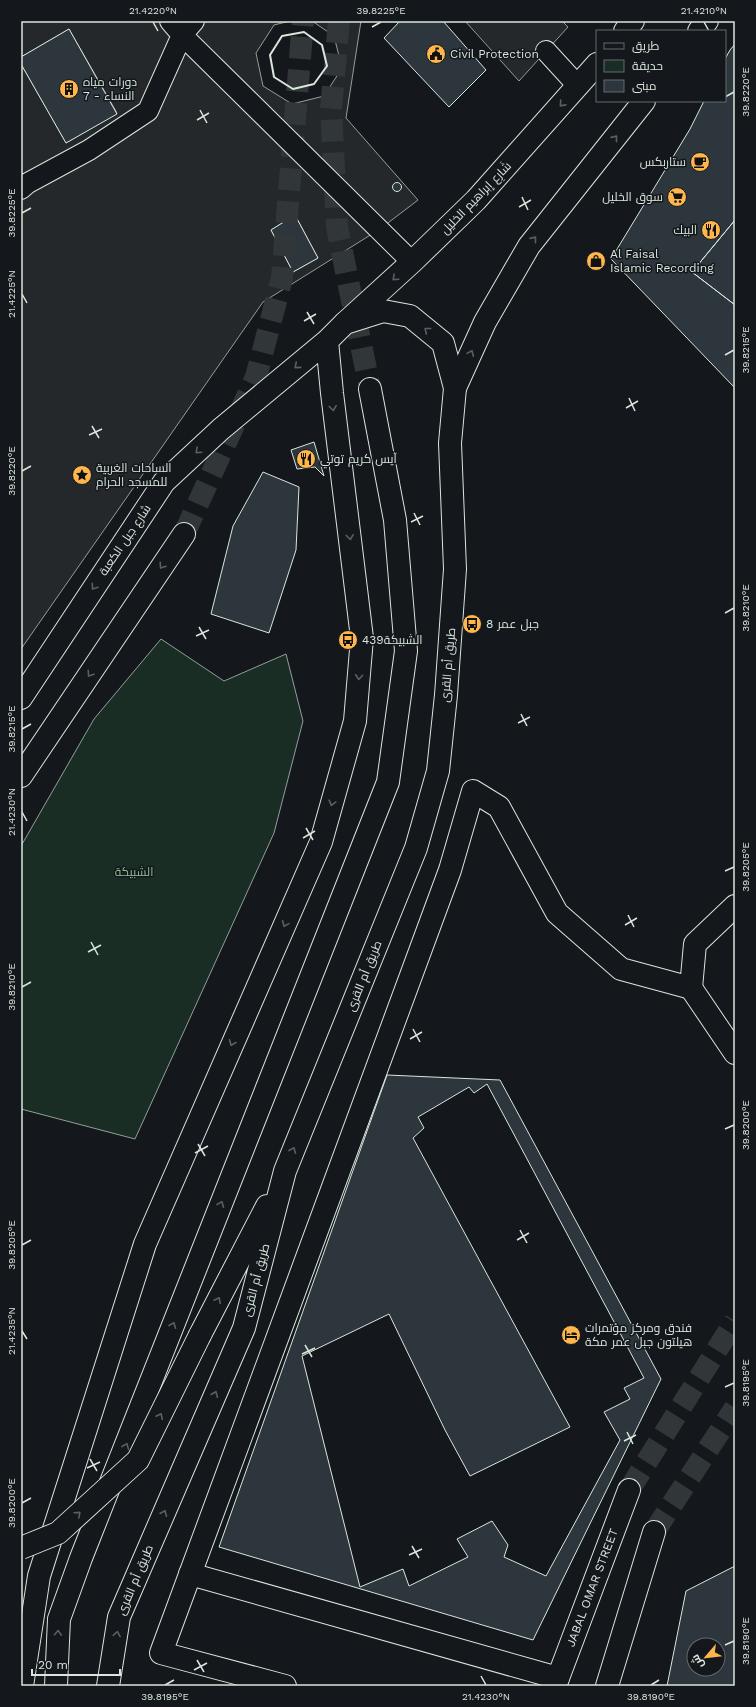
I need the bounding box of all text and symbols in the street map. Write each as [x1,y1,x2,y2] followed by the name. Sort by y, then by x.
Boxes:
[129,5,177,16] text: 21.4220°N
[356,5,406,16] text: 39.8225°E
[681,5,727,16] text: 21.4210°N
[596,30,726,102] legend
[632,39,660,53] text: طريق
[425,43,447,65] public building icon: Civil Protection
[450,47,539,61] place label: Civil Protection
[632,59,663,73] text: حديقة
[740,67,751,117] text: 39.8220°E
[83,75,137,103] place label: دورات مياه النساء - 7
[58,78,80,100] building icon: دورات مياه النساء - 7
[632,79,657,93] text: مبنى
[560,99,567,107] one-way arrow
[611,135,618,142] one-way arrow
[689,151,711,173] cafe icon: ستاربكس
[640,155,686,169] place label: ستاربكس
[438,159,515,238] street label: شَارِع إبراهيم الخليل
[666,186,688,208] supermarket icon: سوق الخليل
[6,188,17,238] text: 39.8225°E
[602,190,663,204] place label: سوق الخليل
[700,219,722,241] restaurant icon: البيك
[674,223,697,237] place label: البيك
[530,237,537,244] one-way arrow
[610,247,714,275] place label: Al Faisal Islamic Recording
[585,250,607,272] shop icon: Al Faisal Islamic Recording
[6,270,17,318] text: 21.4225°N
[392,273,399,280] one-way arrow
[740,326,751,374] text: 39.8215°E
[425,328,432,335] one-way arrow
[466,349,474,357] one-way arrow
[294,362,301,369] one-way arrow
[329,405,338,411] one-way arrow
[6,446,17,496] text: 39.8220°E
[195,446,203,453] one-way arrow
[295,448,317,470] restaurant icon: آيس كريم توتي
[320,452,397,469] place label: آيس كريم توتي
[96,461,172,490] place label: الساحات الغربية للمسجد الحرام
[71,464,93,486] place icon: الساحات الغربية للمسجد الحرام
[96,502,155,579] street label: شارع جبل الكعبة
[345,534,354,540] one-way arrow
[160,562,167,569] one-way arrow
[92,583,99,590] one-way arrow
[740,584,751,632] text: 39.8210°E
[461,613,483,635] bus stop icon: جبل عمر 8
[486,617,539,631] place label: جبل عمر 8
[437,627,459,703] street label: طريق أم القرى
[337,629,359,651] bus stop icon: الشبيكة439
[362,633,422,647] place label: الشبيكة439
[87,670,94,677] one-way arrow
[355,674,364,680] one-way arrow
[6,705,17,753] text: 39.8215°E
[6,788,17,836] text: 21.4230°N
[328,800,337,807] one-way arrow
[740,842,751,892] text: 39.8205°E
[115,865,153,879] park label: الشبيكة
[282,920,290,928] one-way arrow
[343,938,385,1014] street label: طريق أم القرى
[6,963,17,1011] text: 39.8210°E
[229,1039,237,1046] one-way arrow
[740,1100,751,1150] text: 39.8200°E
[289,1147,297,1154] one-way arrow
[216,1200,224,1208] one-way arrow
[6,1220,17,1270] text: 39.8205°E
[239,1242,273,1318] street label: طريق أم القرى
[213,1297,221,1304] one-way arrow
[6,1307,17,1355] text: 21.4235°N
[169,1321,177,1328] one-way arrow
[585,1321,692,1349] place label: فندق ومركز مؤتمرات هيلتون جبل عمر مكة
[560,1324,582,1346] hotel icon: فندق ومركز مؤتمرات هيلتون جبل عمر مكة
[740,1359,751,1407] text: 39.8195°E
[210,1390,218,1398] one-way arrow
[155,1413,163,1420] one-way arrow
[121,1442,129,1449] one-way arrow
[6,1478,17,1528] text: 39.8200°E
[159,1510,167,1517] one-way arrow
[73,1512,81,1519] one-way arrow
[563,1527,621,1649] street label: JABAL OMAR STREET
[113,1542,157,1618] street label: طريق أم القرى
[740,1617,751,1665] text: 39.8190°E
[54,1630,62,1636] one-way arrow
[112,1631,120,1637] one-way arrow
[686,1637,726,1677] north arrow
[32,1651,120,1677] scale bar
[689,1652,707,1671] text: ش
[38,1658,68,1672] text: 20 m
[141,1691,189,1702] text: 39.8195°E
[462,1691,510,1702] text: 21.4230°N
[627,1691,675,1702] text: 39.8190°E

